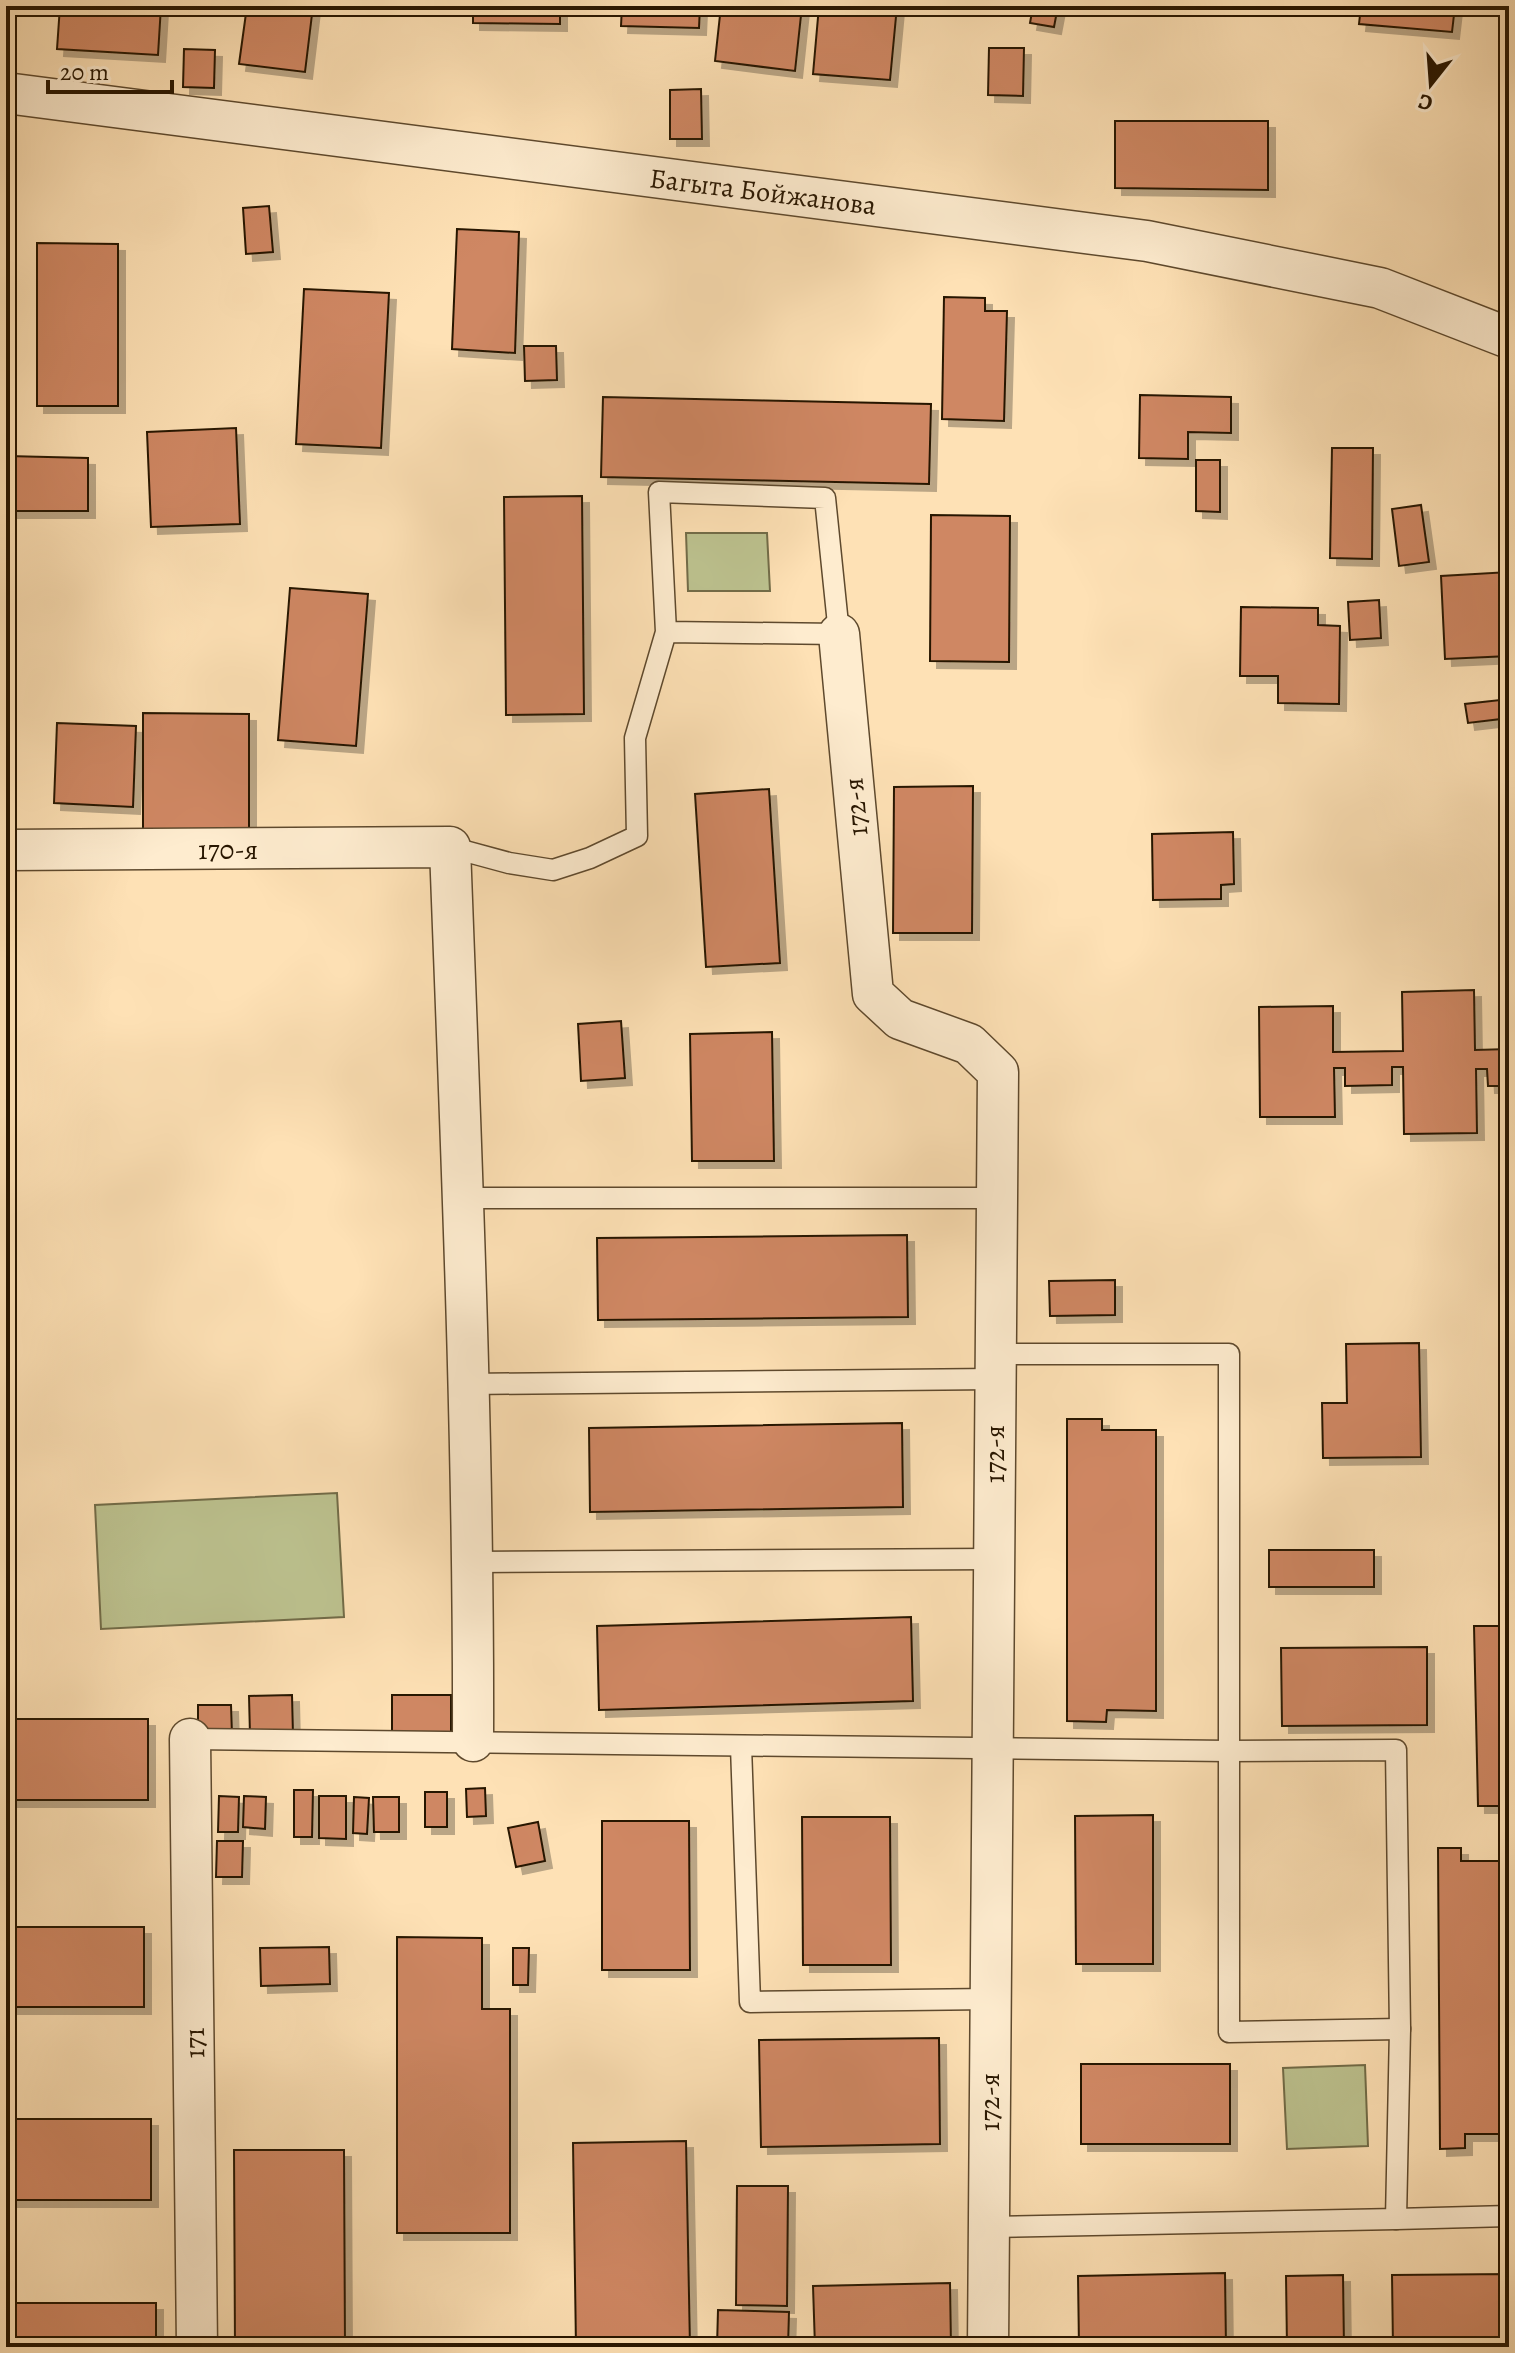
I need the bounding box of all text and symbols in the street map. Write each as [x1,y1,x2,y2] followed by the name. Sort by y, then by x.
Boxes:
[48,44,172,94] scale bar
[1391,44,1471,124] north arrow
[60,56,109,88] text: 20 m
[1415,86,1436,118] text: С
[647,159,879,225] street label: Багыта Бойжанова
[835,776,877,838] street label: 172-я
[198,831,258,869] street label: 170-я
[976,1425,1014,1483] street label: 172-я
[176,2027,214,2059] street label: 171
[971,2073,1009,2131] street label: 172-я

